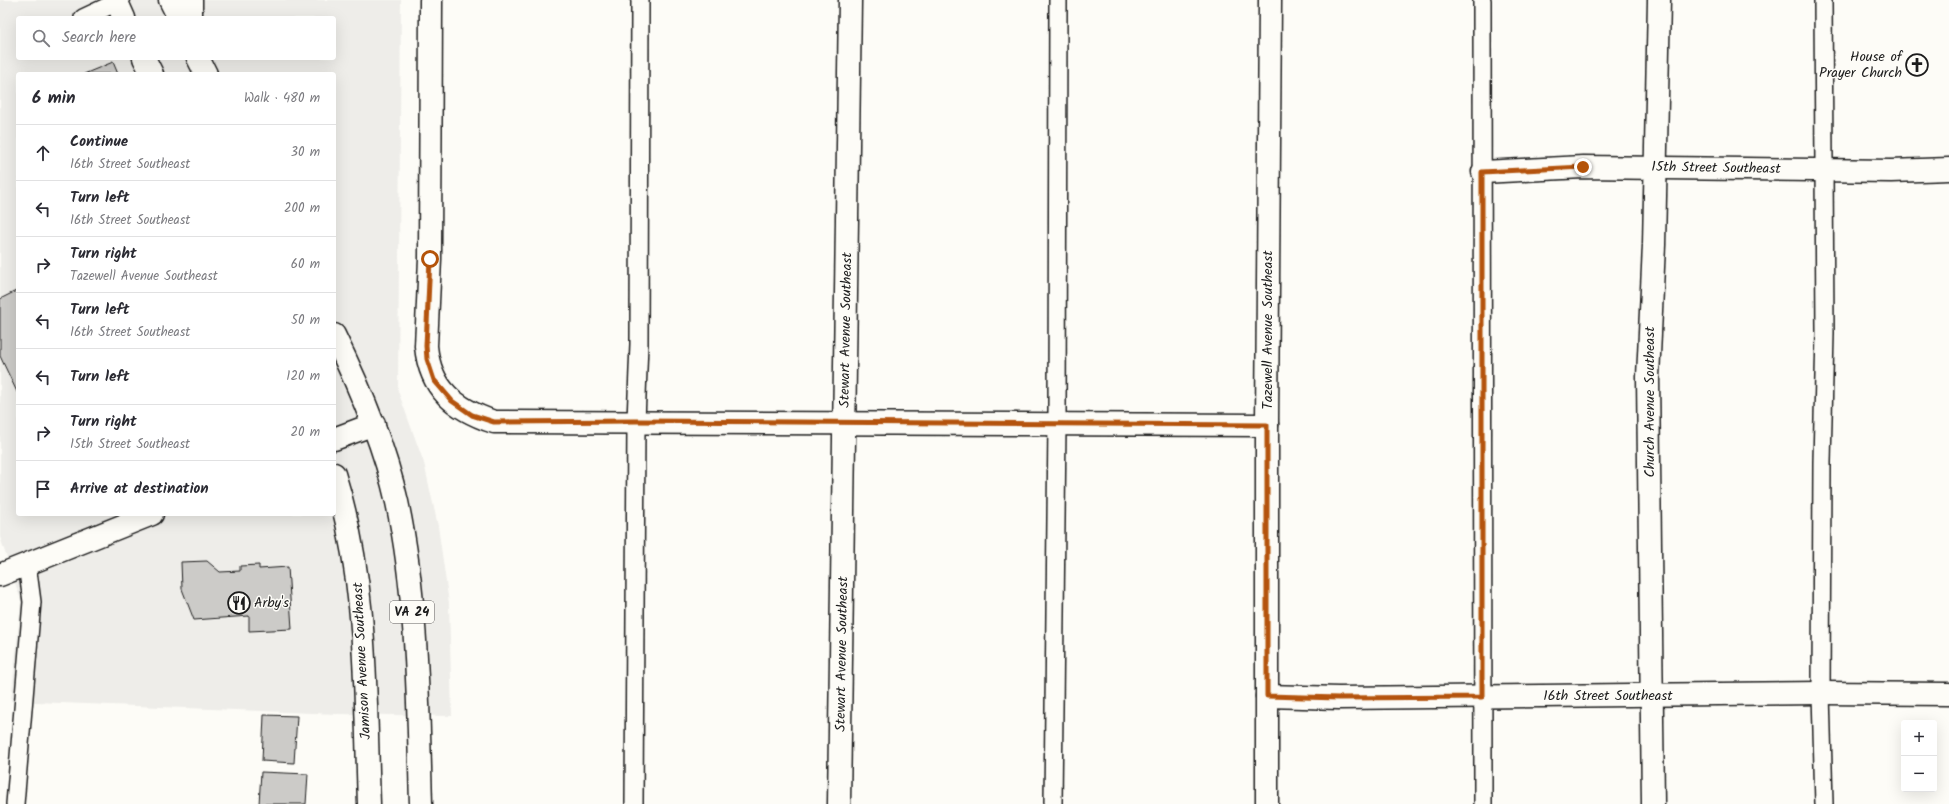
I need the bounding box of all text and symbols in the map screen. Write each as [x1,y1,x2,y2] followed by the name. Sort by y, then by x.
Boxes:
[16,16,336,60] search box
[62,26,136,50] text: Search here
[30,27,52,49] icon: search
[1819,46,1904,84] place label: House of Prayer Church
[1904,52,1930,78] church icon: House of Prayer Church
[32,85,76,112] text: 6 min
[244,88,320,109] text: Walk · 480 m
[70,130,128,154] text: Continue
[32,142,54,164] icon: ahead
[291,142,320,163] text: 30 m
[70,154,190,175] text: 16th Street Southeast
[1651,156,1781,180] street label: 15th Street Southeast
[1574,158,1592,176] route end
[70,186,130,210] text: Turn left
[32,198,54,220] icon: left
[284,198,320,219] text: 200 m
[70,210,190,231] text: 16th Street Southeast
[70,242,137,266] text: Turn right
[421,250,439,268] route start
[1257,250,1279,410] street label: Tazewell Avenue Southeast
[834,252,858,408] street label: Stewart Avenue Southeast
[32,254,54,276] icon: right
[291,254,320,275] text: 60 m
[70,266,218,287] text: Tazewell Avenue Southeast
[70,298,130,322] text: Turn left
[32,310,54,332] icon: left
[291,310,320,331] text: 50 m
[70,322,190,343] text: 16th Street Southeast
[1639,326,1661,478] street label: Church Avenue Southeast
[70,365,130,389] text: Turn left
[32,366,54,388] icon: left
[286,366,320,387] text: 120 m
[70,410,137,434] text: Turn right
[32,422,54,444] icon: right
[290,422,320,443] text: 20 m
[70,434,190,455] text: 15th Street Southeast
[70,477,209,501] text: Arrive at destination
[32,478,54,500] icon: arrive
[830,576,854,732] street label: Stewart Avenue Southeast
[347,581,377,740] street label: Jamison Avenue Southeast
[226,590,252,616] restaurant icon: Arby's
[254,592,289,614] place label: Arby's
[390,601,434,623] road number: VA 24
[1543,685,1673,707] street label: 16th Street Southeast
[1901,720,1937,792] map controls
[1901,720,1937,756] button: +
[1901,756,1937,792] button: −

